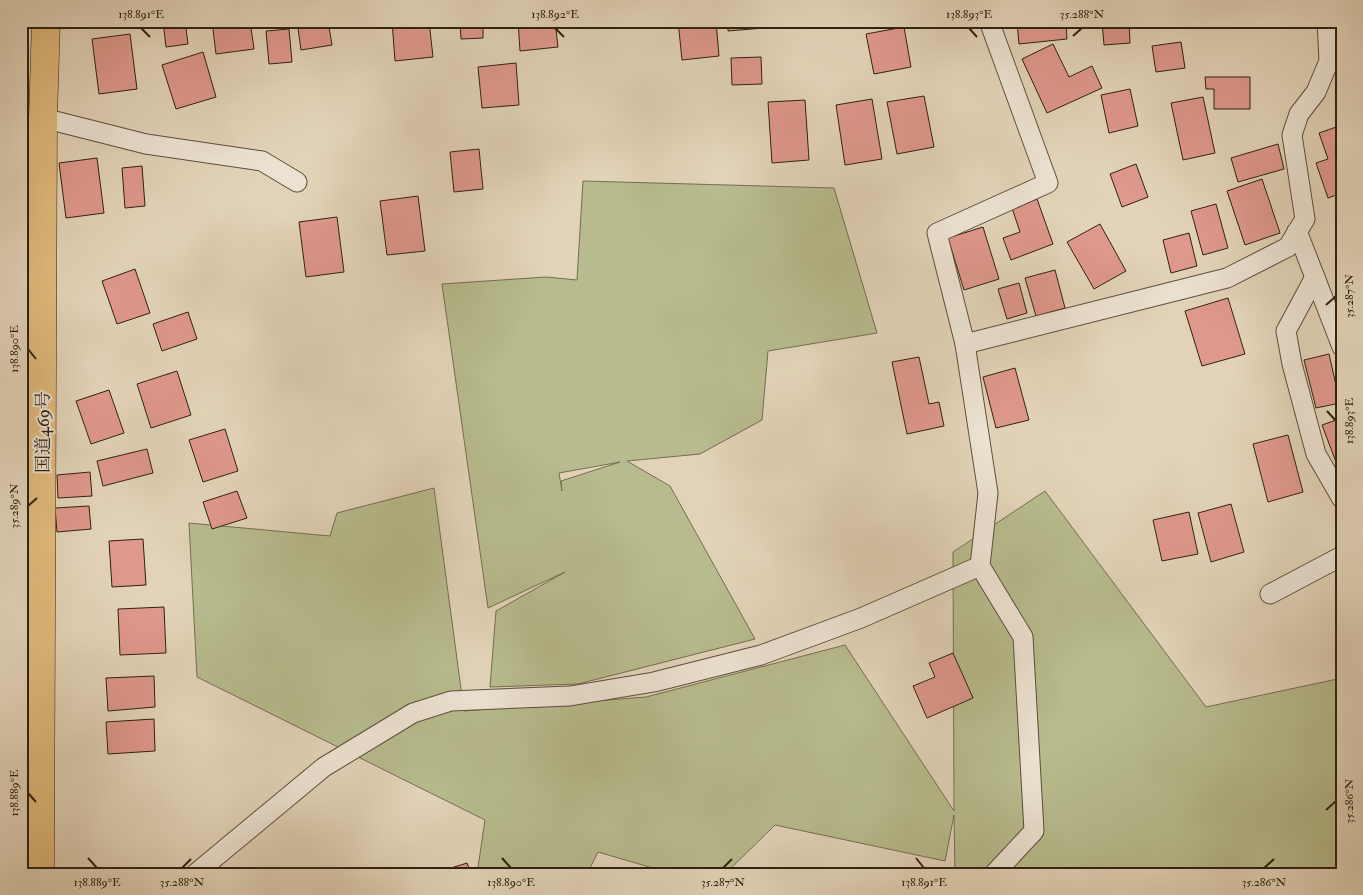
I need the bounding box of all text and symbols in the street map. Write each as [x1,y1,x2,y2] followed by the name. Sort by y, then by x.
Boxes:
[118,7,164,22] text: 138.891°E
[531,7,579,22] text: 138.892°E
[946,7,992,22] text: 138.893°E
[1060,7,1104,22] text: 35.288°N
[1342,274,1357,318] text: 35.287°N
[7,325,22,373] text: 138.890°E
[32,391,55,473] street label: 国道469号
[1342,398,1357,444] text: 138.893°E
[7,483,22,528] text: 35.289°N
[7,769,22,817] text: 138.889°E
[1342,778,1357,823] text: 35.286°N
[73,875,121,890] text: 138.889°E
[160,875,204,890] text: 35.288°N
[487,875,535,890] text: 138.890°E
[701,875,745,890] text: 35.287°N
[901,875,947,890] text: 138.891°E
[1242,875,1287,890] text: 35.286°N

